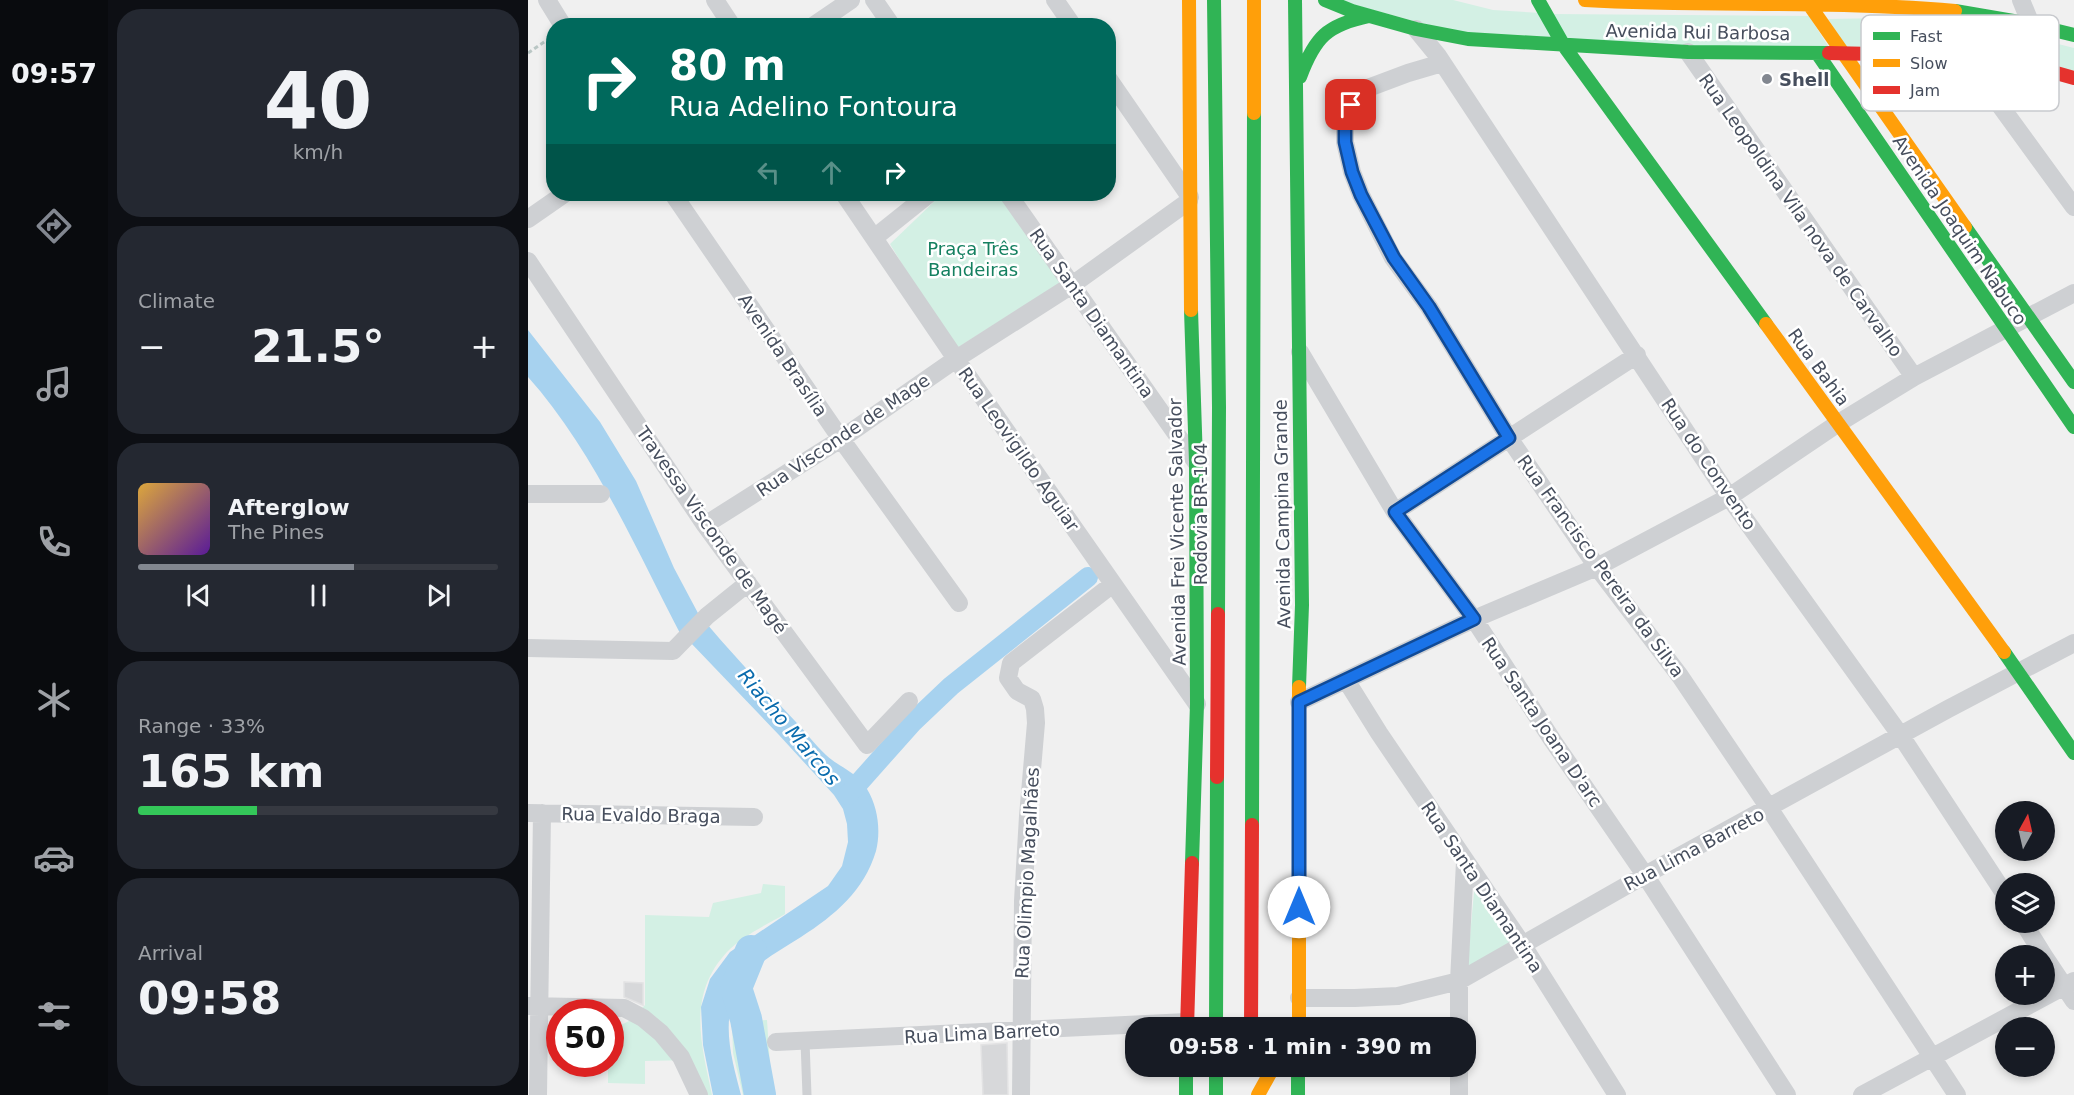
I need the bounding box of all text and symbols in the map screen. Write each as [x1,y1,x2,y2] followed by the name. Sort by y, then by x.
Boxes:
[1861,15,2059,111] legend
[1605,20,1791,44] street label: Avenida Rui Barbosa
[1910,27,1942,46] text: Fast
[669,41,786,90] text: 80 m
[570,42,648,120] icon: right
[1910,54,1947,73] text: Slow
[264,56,372,146] text: 40
[11,58,97,89] text: 09:57
[1779,69,1829,90] place label: Shell
[1695,70,1907,360] street label: Rua Leopoldina Vila nova de Carvalho
[1760,72,1774,86] marker: Shell
[1325,79,1376,130] pin
[1909,81,1940,100] text: Jam
[1334,88,1367,121] icon: arrive
[669,91,958,122] text: Rua Adelino Fontoura
[1889,131,2031,329] street label: Avenida Joaquim Nabuco
[293,140,343,164] text: km/h
[752,156,785,189] icon: left
[815,156,848,189] icon: ahead
[878,156,911,189] icon: right
[33,205,75,247] icon: directions
[1025,224,1159,402] street label: Rua Santa Diamantina
[927,238,1019,280] park label: Praça Três Bandeiras
[138,289,215,313] text: Climate
[734,290,832,420] street label: Avenida Brasília
[251,320,385,373] text: 21.5°
[1784,324,1854,410] street label: Rua Bahia
[138,327,166,366] text: −
[470,327,498,366] text: +
[33,363,75,405] icon: music
[954,363,1084,536] street label: Rua Leovigildo Aguiar
[753,369,933,501] street label: Rua Visconde de Mage
[1657,394,1761,534] street label: Rua do Convento
[1164,397,1190,666] street label: Avenida Frei Vicente Salvador
[1269,399,1295,629] street label: Avenida Campina Grande
[632,422,792,638] street label: Travessa Visconde de Magé
[1190,443,1211,585] street label: Rodovia BR-104
[1513,451,1689,681] street label: Rua Francisco Pereira da Silva
[228,495,350,520] text: Afterglow
[228,520,324,544] text: The Pines
[33,521,75,563] icon: phone
[182,579,215,612] icon: previous
[302,579,335,612] icon: pause
[422,579,455,612] icon: next
[1477,633,1607,811] street label: Rua Santa Joana D'arc
[733,664,845,790] water label: Riacho Marcos
[33,679,75,721] icon: climate
[138,714,265,738] text: Range · 33%
[138,745,324,798] text: 165 km
[1011,767,1043,979] street label: Rua Olimpio Magalhães
[1417,797,1547,977] street label: Rua Santa Diamantina
[1995,801,2055,861] north arrow
[1995,801,2055,1077] map controls
[561,803,721,827] street label: Rua Evaldo Braga
[1620,803,1768,895] street label: Rua Lima Barreto
[33,837,75,879] icon: car
[1995,873,2055,933] button: layers
[1267,875,1331,939] position arrow
[138,941,203,965] text: Arrival
[1995,945,2055,1005] button: +
[138,972,281,1025] text: 09:58
[33,995,75,1037] icon: filters
[546,999,624,1077] speed limit sign: 50
[1995,1017,2055,1077] button: −
[904,1018,1060,1048] street label: Rua Lima Barreto
[1169,1034,1432,1059] text: 09:58 · 1 min · 390 m

